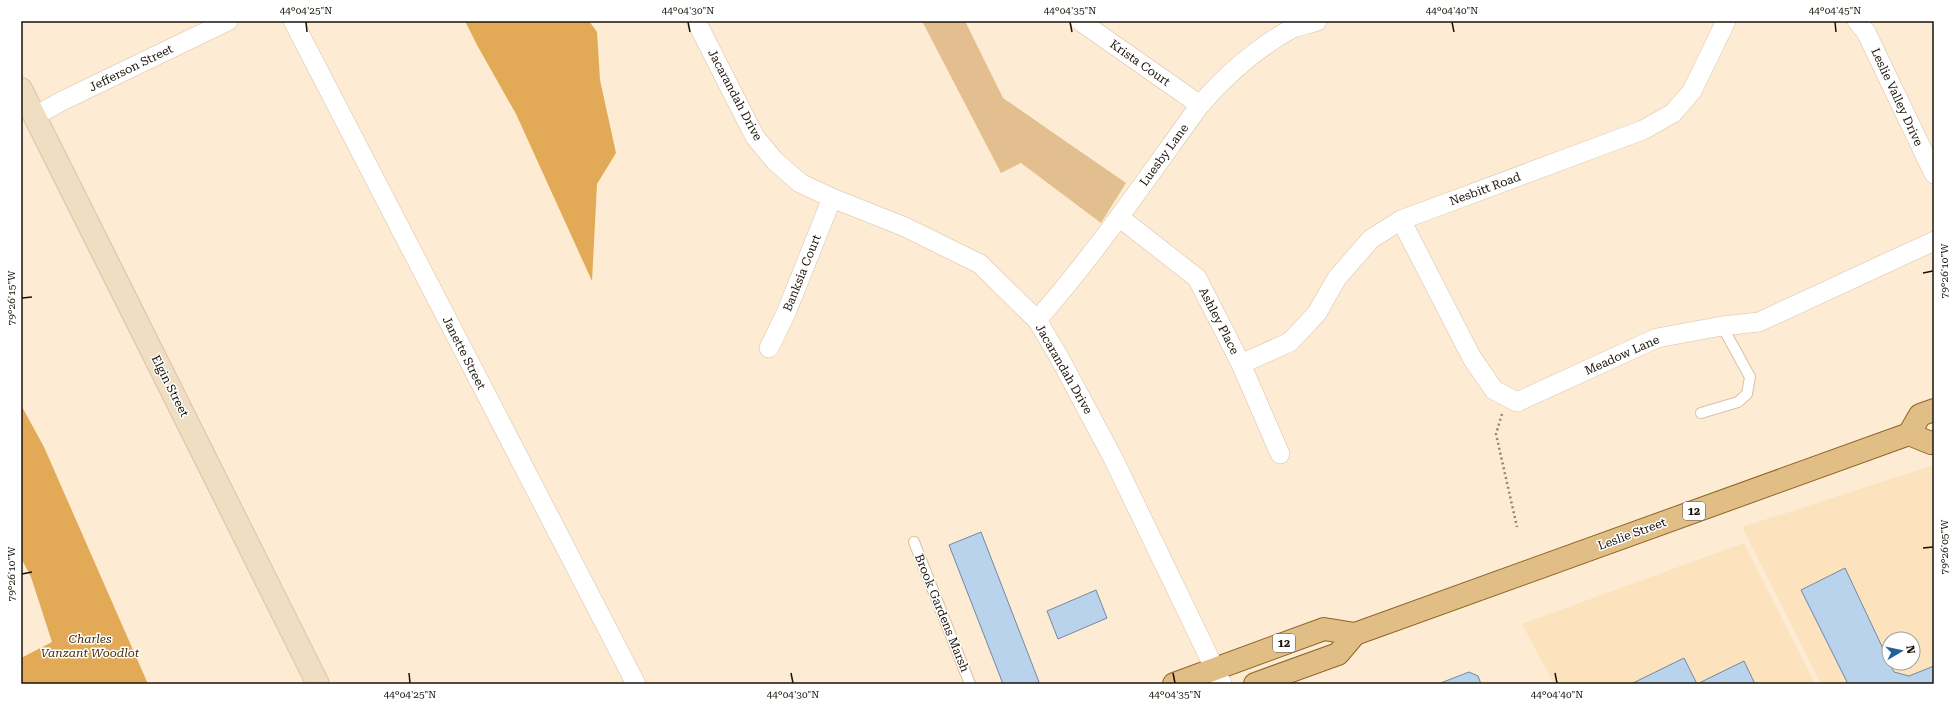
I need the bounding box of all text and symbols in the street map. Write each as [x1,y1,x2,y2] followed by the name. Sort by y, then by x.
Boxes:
[280,5,332,16] text: 44°04'25"N
[662,5,714,16] text: 44°04'30"N
[1044,5,1096,16] text: 44°04'35"N
[1426,5,1478,16] text: 44°04'40"N
[1809,5,1861,16] text: 44°04'45"N
[1107,37,1173,89] street label: Krista Court
[87,41,176,94] street label: Jefferson Street
[1868,46,1926,149] street label: Leslie Valley Drive
[705,47,765,143] street label: Jacarandah Drive
[1137,121,1191,189] street label: Luesby Lane
[1447,170,1523,208] street label: Nesbitt Road
[780,232,824,313] street label: Banksia Court
[1939,243,1950,298] text: 79°26'10"W
[6,270,17,325] text: 79°26'15"W
[1196,285,1242,357] street label: Ashley Place
[440,314,489,392] street label: Janette Street
[1033,322,1096,417] street label: Jacarandah Drive
[1582,332,1662,378] street label: Meadow Lane
[148,353,192,420] street label: Elgin Street
[1683,502,1705,520] road number: 12
[1596,515,1668,553] street label: Leslie Street
[1939,519,1950,574] text: 79°26'05"W
[6,546,17,601] text: 79°26'10"W
[912,552,972,674] street label: Brook Gardens Marsh
[1881,631,1921,671] north arrow
[41,632,140,660] park label: Charles Vanzant Woodlot
[1273,634,1295,652] road number: 12
[1903,644,1918,655] text: N
[384,689,436,700] text: 44°04'25"N
[767,689,819,700] text: 44°04'30"N
[1149,689,1201,700] text: 44°04'35"N
[1531,689,1583,700] text: 44°04'40"N

